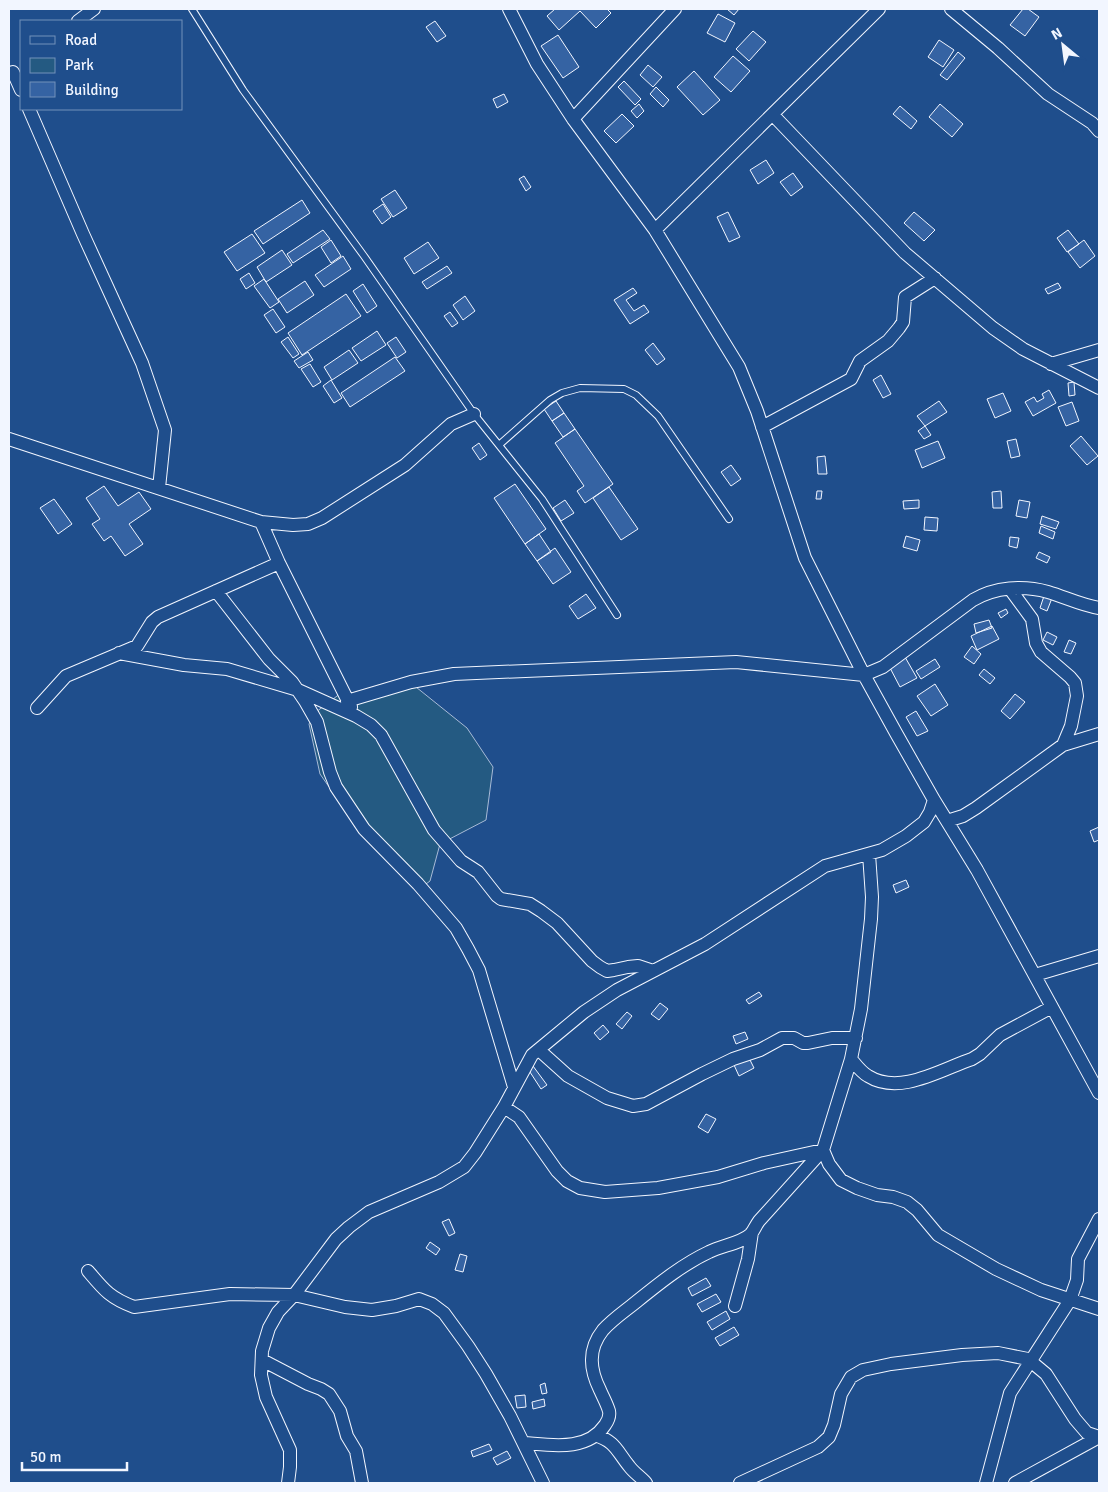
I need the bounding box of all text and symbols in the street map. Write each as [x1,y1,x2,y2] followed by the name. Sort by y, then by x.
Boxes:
[20,20,182,110] legend
[1038,20,1088,70] north arrow
[1049,24,1065,44] text: N
[65,31,97,49] text: Road
[65,56,94,74] text: Park
[65,81,119,99] text: Building
[22,1440,128,1472] scale bar
[30,1448,61,1466] text: 50 m

